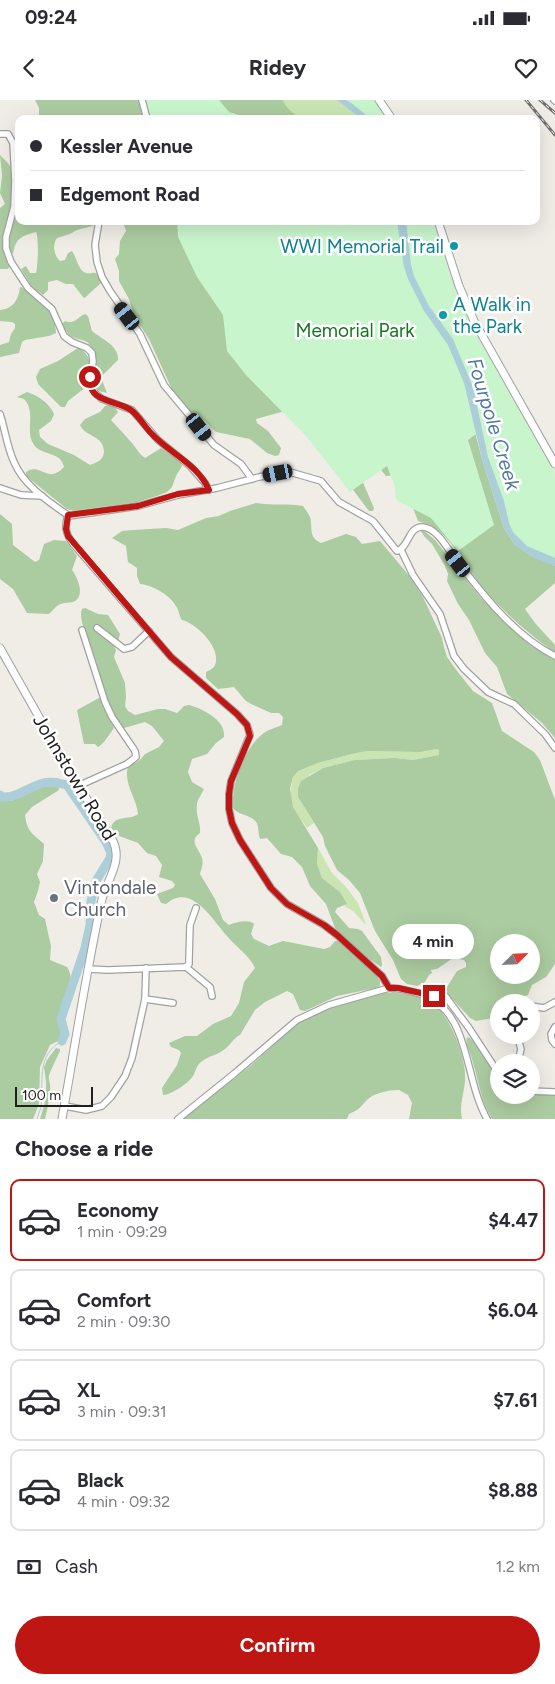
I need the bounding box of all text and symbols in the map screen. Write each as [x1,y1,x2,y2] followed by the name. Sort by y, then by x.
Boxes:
[25,6,77,29] text: 09:24
[15,54,43,82] icon: back
[249,54,306,81] text: Ridey
[512,54,540,82] icon: heart
[60,135,193,158] text: Kessler Avenue
[60,183,200,206] text: Edgemont Road
[280,235,444,258] place label: WWI Memorial Trail
[448,240,460,252] marker: WWI Memorial Trail
[453,293,531,338] place label: A Walk in the Park
[111,300,142,332] car
[437,309,449,321] marker: A Walk in the Park
[295,319,415,342] park label: Memorial Park
[463,355,526,494] water label: Fourpole Creek
[79,366,101,388] route start
[183,411,214,443] car
[261,463,294,483] car
[442,547,473,579] car
[28,710,121,844] street label: Johnstown Road
[64,876,156,921] place label: Vintondale Church
[48,892,60,904] marker: Vintondale Church
[393,924,475,958] callout: 4 min
[412,932,454,951] text: 4 min
[490,934,540,984] north arrow
[490,934,540,1104] map controls
[423,985,445,1007] route end
[490,994,540,1044] button: locate
[490,1054,540,1104] button: layers
[15,1084,92,1107] scale bar
[22,1087,61,1104] text: 100 m
[15,1135,153,1162] text: Choose a ride
[17,1198,62,1243] icon: car
[77,1199,159,1222] text: Economy
[488,1209,538,1232] text: $4.47
[77,1222,167,1241] text: 1 min · 09:29
[17,1288,62,1333] icon: car
[77,1289,152,1312] text: Comfort
[487,1299,538,1322] text: $6.04
[77,1312,170,1331] text: 2 min · 09:30
[17,1378,62,1423] icon: car
[77,1379,100,1402] text: XL
[493,1389,538,1412] text: $7.61
[77,1402,167,1421] text: 3 min · 09:31
[17,1468,62,1513] icon: car
[77,1469,124,1492] text: Black
[488,1479,538,1502] text: $8.88
[77,1492,170,1511] text: 4 min · 09:32
[15,1553,43,1581] icon: cash
[55,1555,98,1578] text: Cash
[496,1557,540,1576] text: 1.2 km
[15,1616,540,1674] button: Confirm

